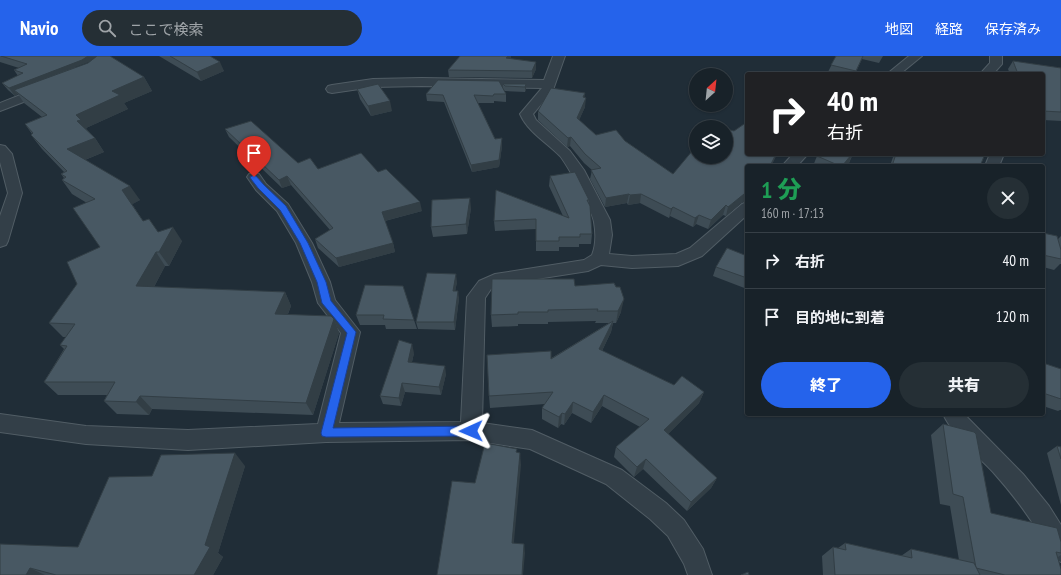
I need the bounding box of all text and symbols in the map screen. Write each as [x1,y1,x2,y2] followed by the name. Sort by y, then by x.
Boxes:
[82,10,362,46] search box
[20,16,58,40] text: Navio
[96,17,118,39] icon: search
[128,20,203,39] text: ここで検索
[885,20,913,38] text: 地図
[935,20,963,38] text: 経路
[985,20,1041,38] text: 保存済み
[689,68,733,112] north arrow
[689,68,733,164] map controls
[827,82,878,119] text: 40 m
[761,88,813,140] icon: right
[689,120,733,164] button: layers
[827,121,863,144] text: 右折
[237,136,271,177] pin
[243,142,265,164] icon: arrive
[761,174,801,205] text: 1 分
[987,177,1029,219] button: close
[761,205,824,222] text: 160 m · 17:13
[761,250,783,272] icon: right
[1003,251,1029,270] text: 40 m
[795,252,825,271] text: 右折
[761,306,783,328] icon: arrive
[996,307,1029,326] text: 120 m
[795,308,885,327] text: 目的地に到着
[761,362,891,408] button: 終了
[899,362,1029,408] button: 共有
[450,410,492,452] position arrow

